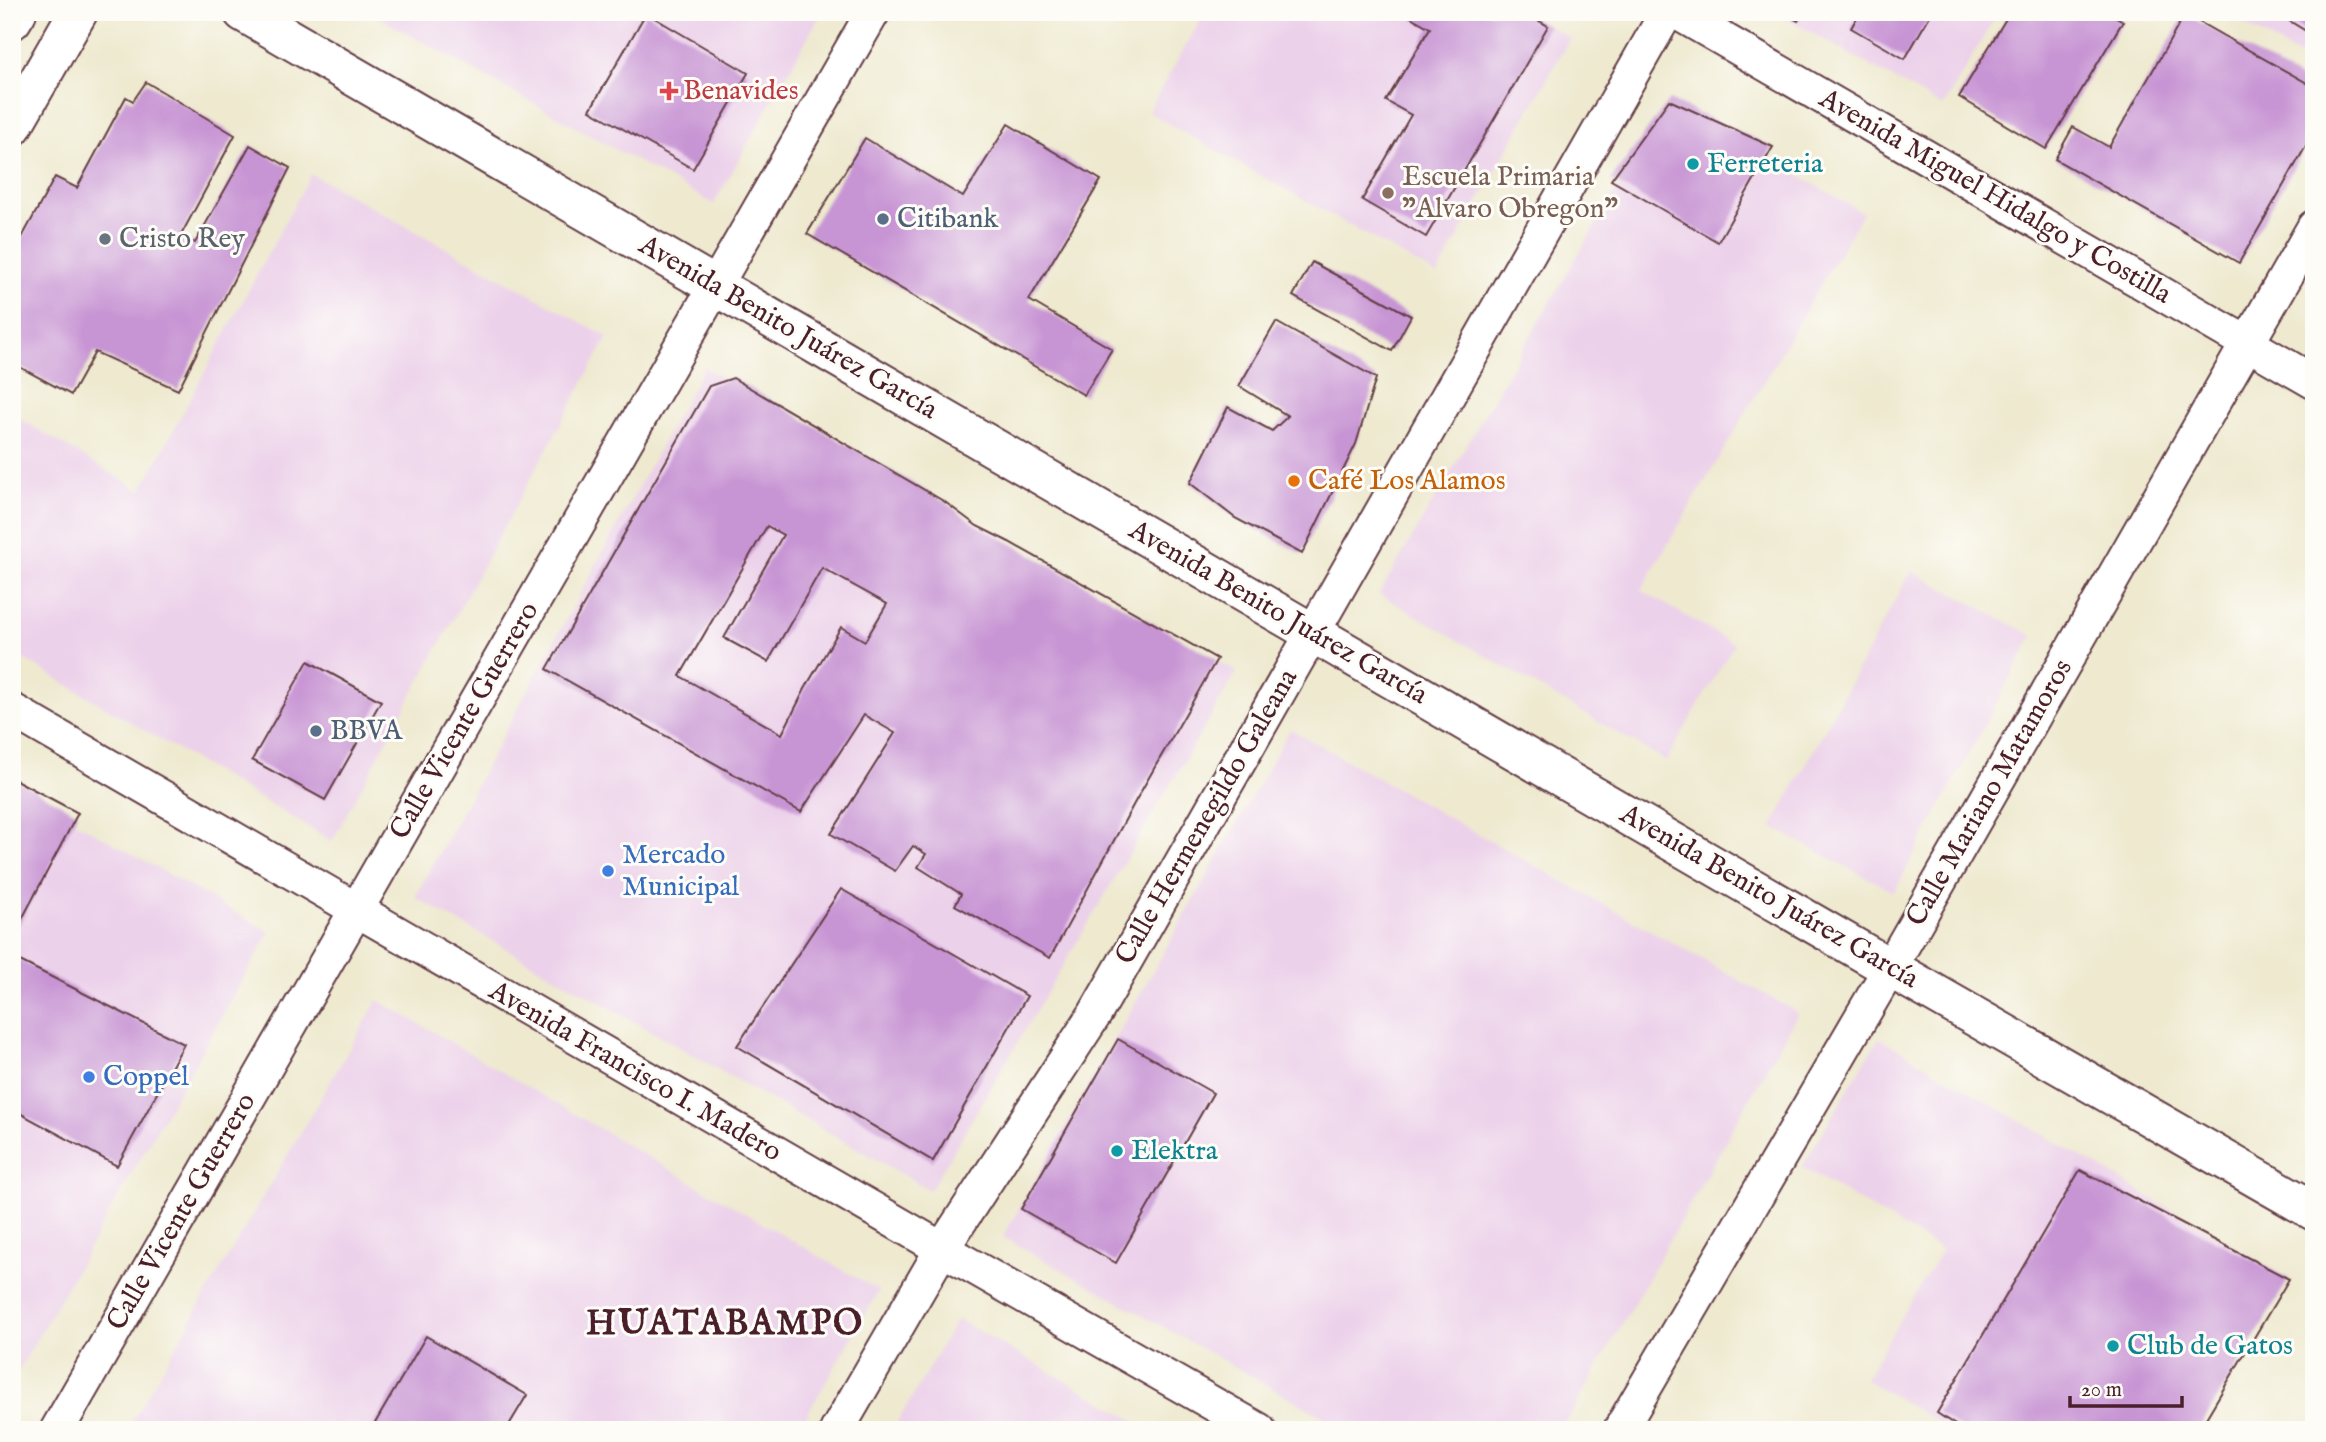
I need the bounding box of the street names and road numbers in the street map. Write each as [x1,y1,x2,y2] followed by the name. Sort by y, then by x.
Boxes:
[1812,81,2178,313] street label: Avenida Miguel Hidalgo y Costilla
[632,228,944,428] street label: Avenida Benito Juárez García
[1122,513,1434,713] street label: Avenida Benito Juárez García
[383,596,547,846] street label: Calle Vicente Guerrero
[1899,653,2081,933] street label: Calle Mariano Matamoros
[1108,662,1306,971] street label: Calle Hermenegildo Galeana
[1613,797,1925,997] street label: Avenida Benito Juárez García
[482,973,787,1170] street label: Avenida Francisco I. Madero
[100,1087,264,1337] street label: Calle Vicente Guerrero

